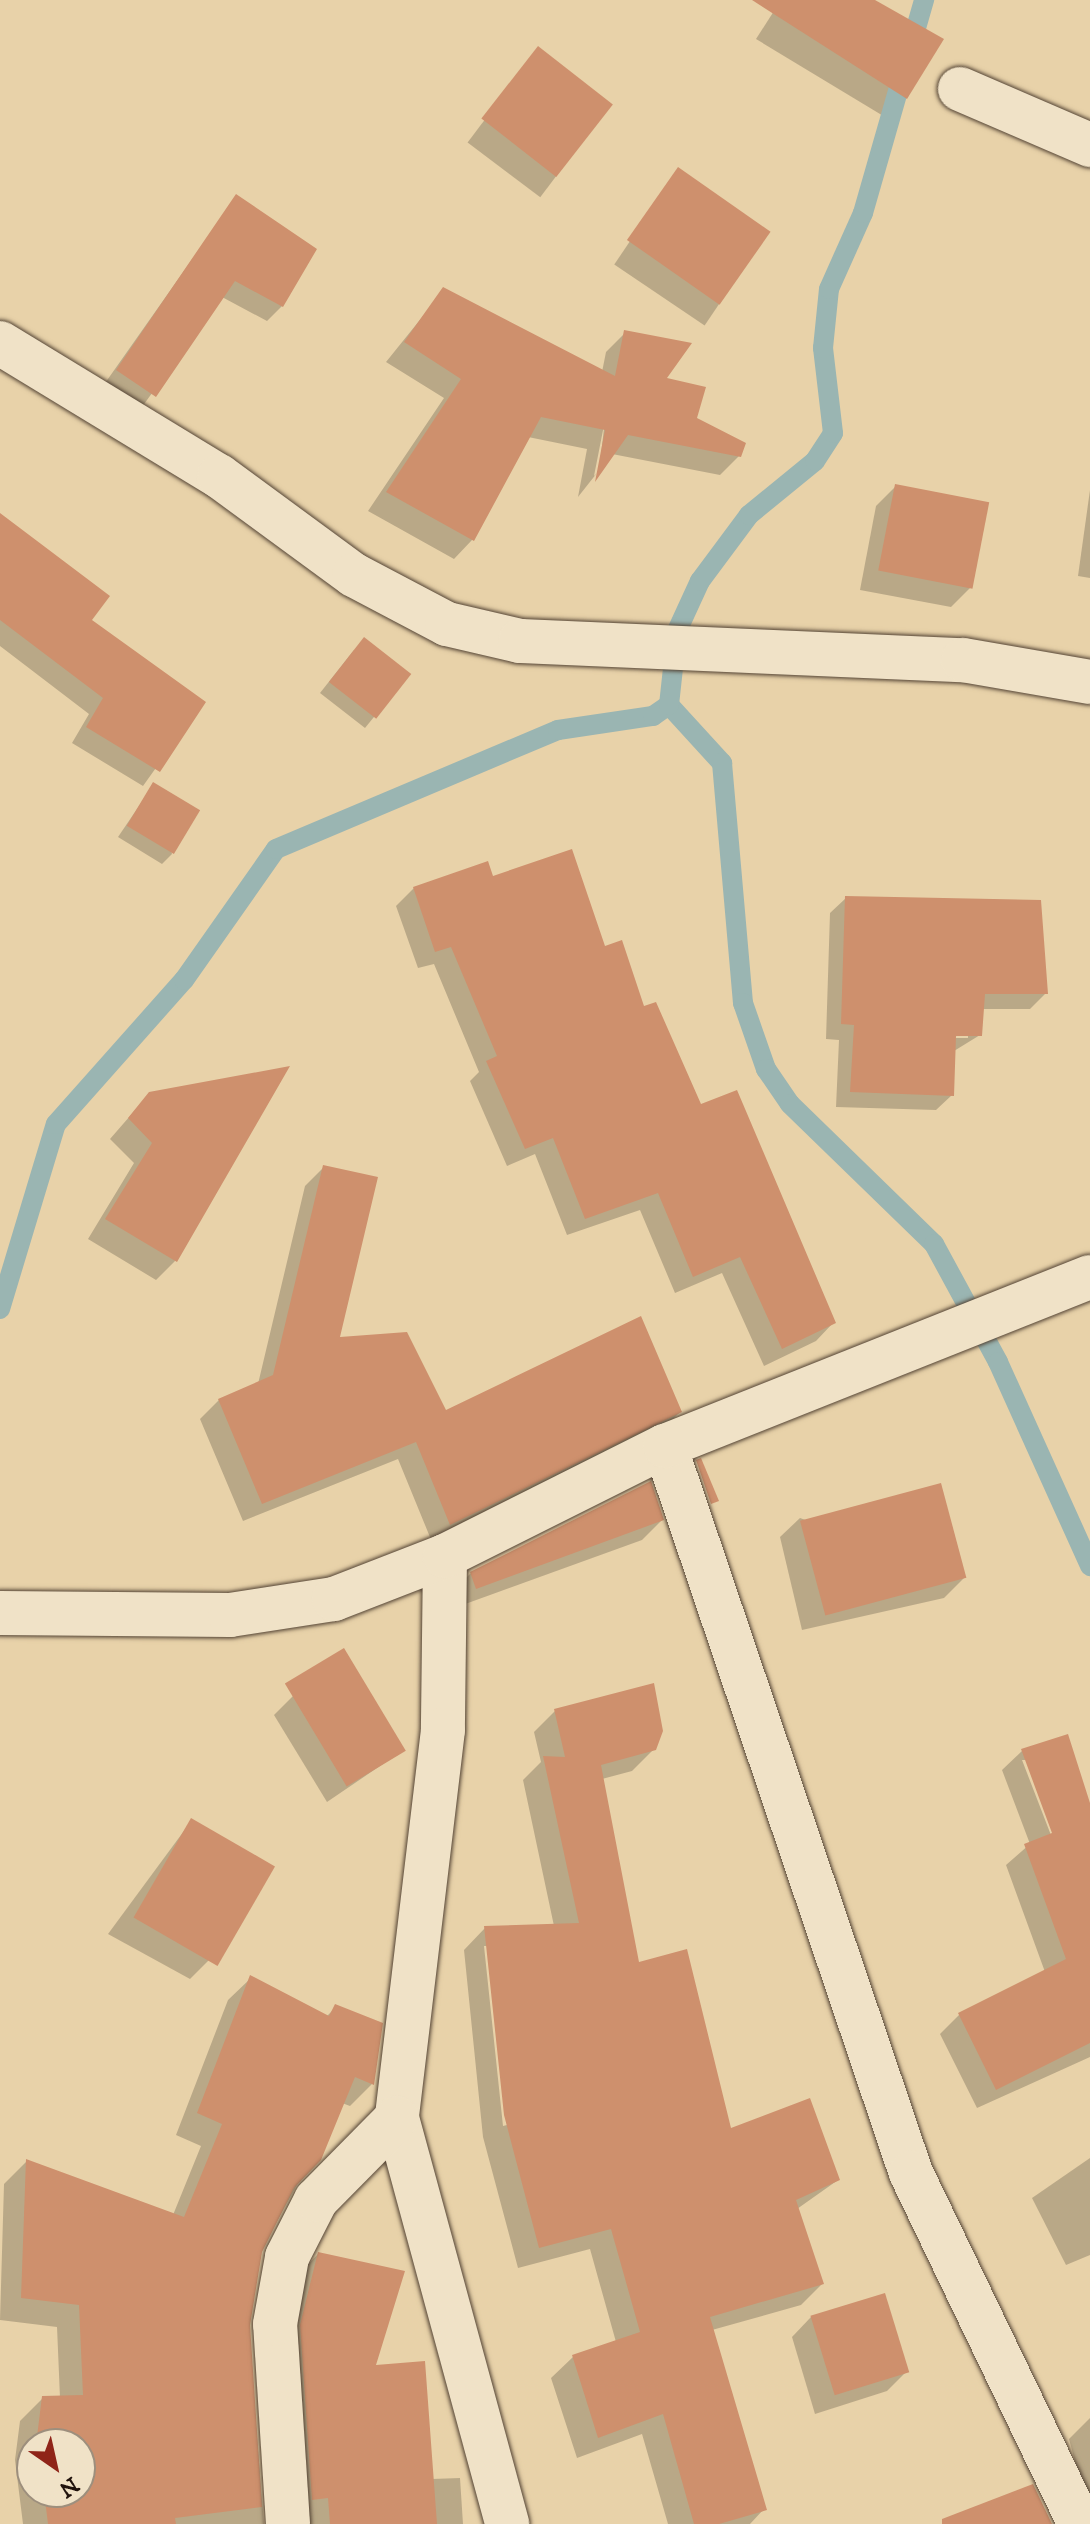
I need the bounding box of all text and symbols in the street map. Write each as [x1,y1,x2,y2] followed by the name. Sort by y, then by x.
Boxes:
[16,2428,96,2508] north arrow
[54,2470,84,2503] text: N

